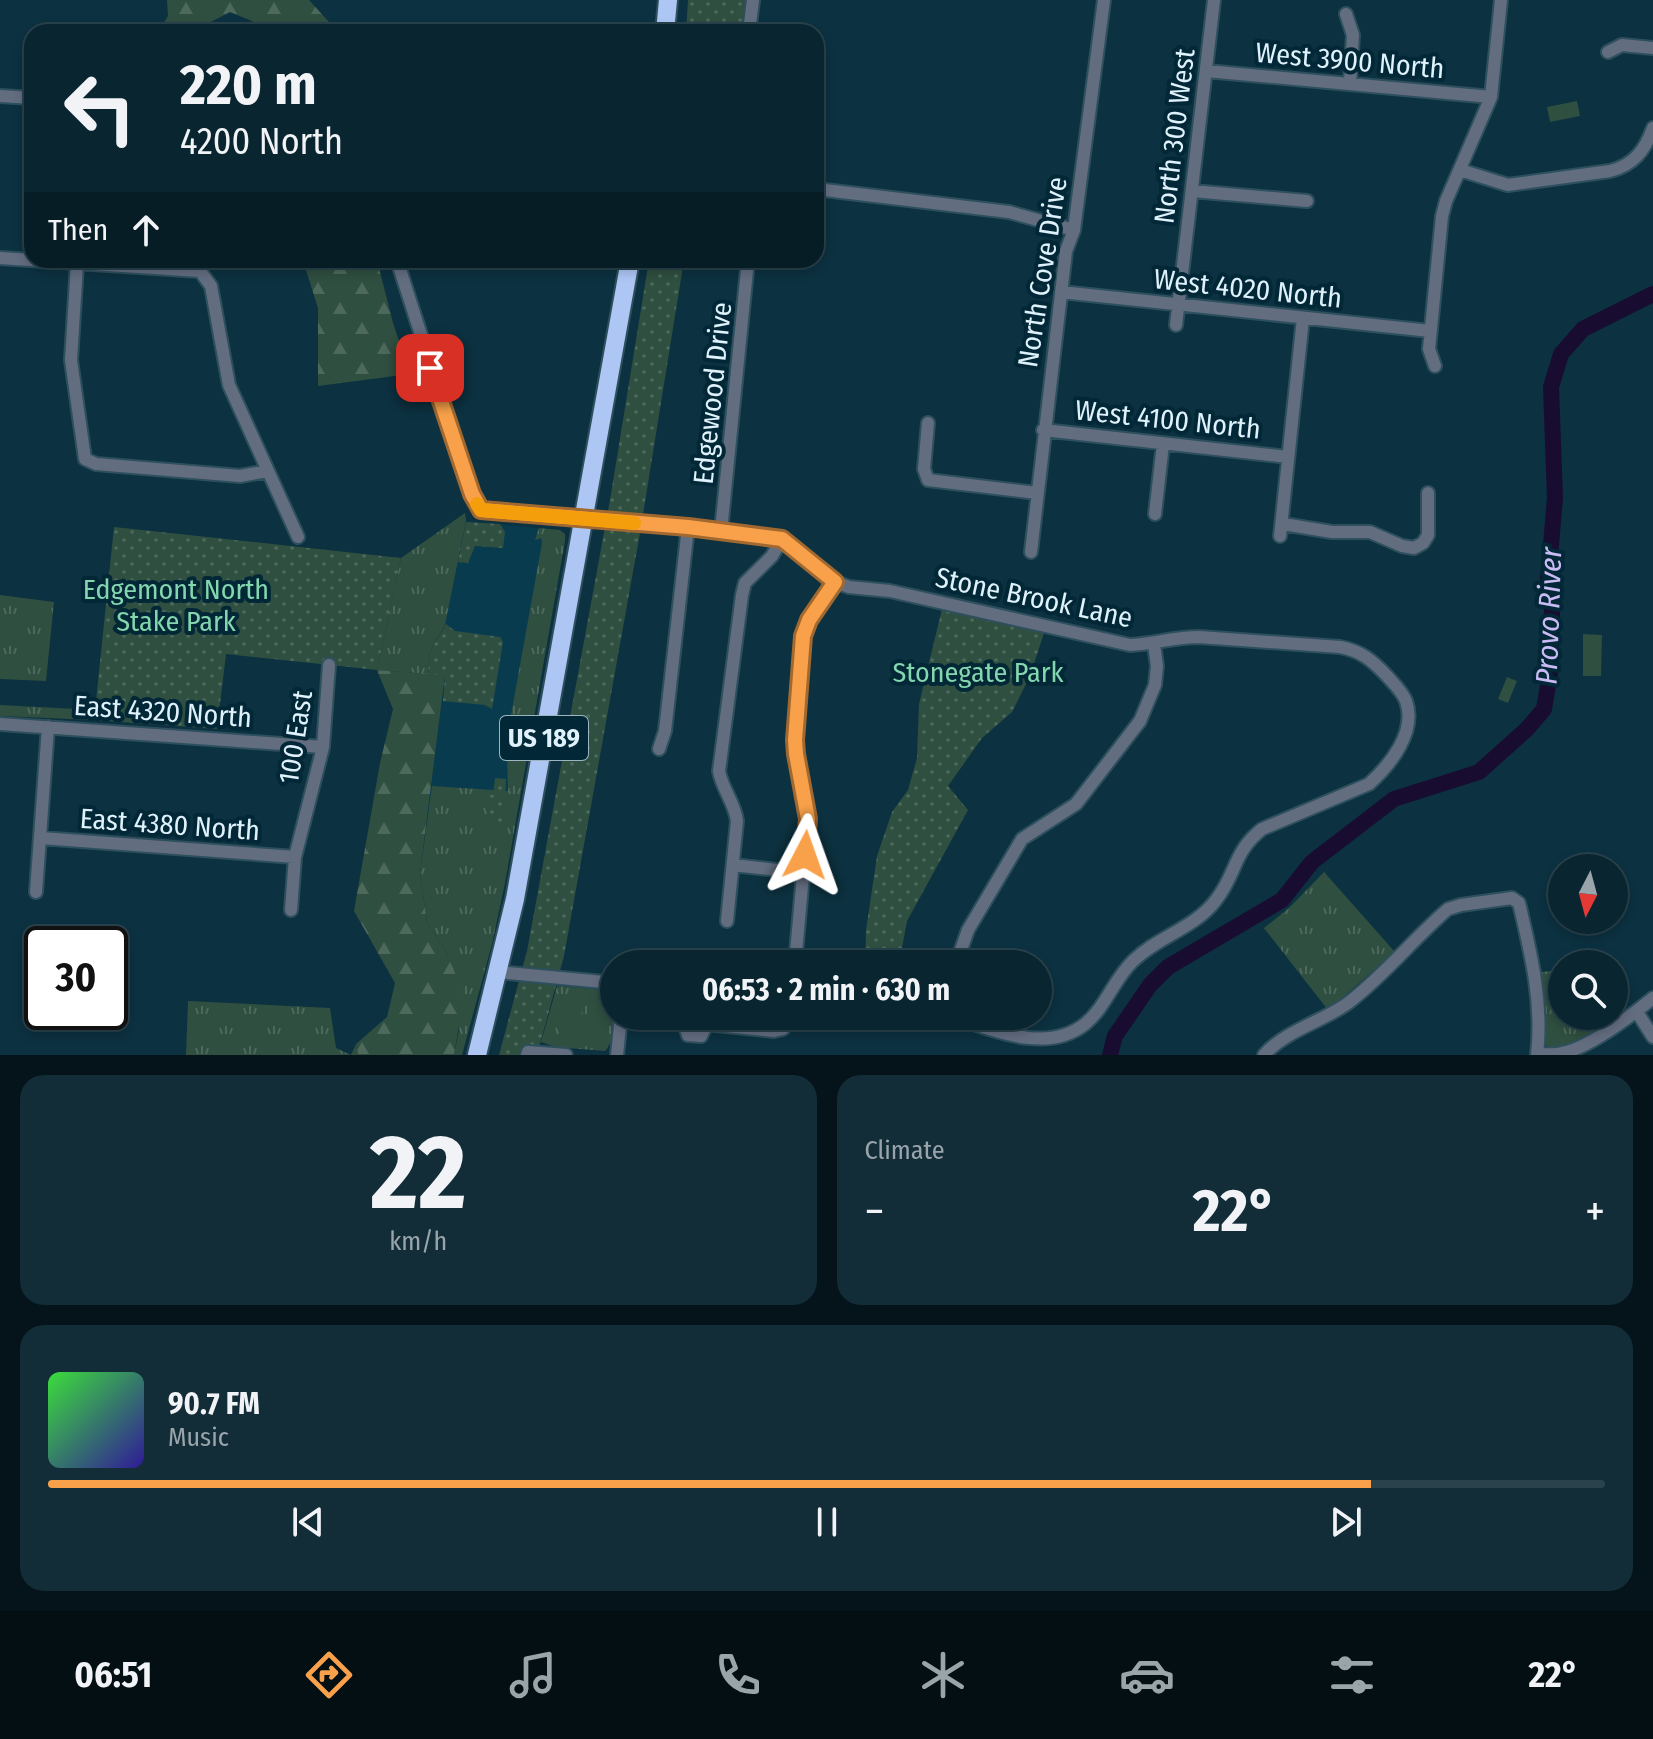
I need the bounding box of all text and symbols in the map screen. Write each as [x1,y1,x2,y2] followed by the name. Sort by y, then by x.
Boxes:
[1254,36,1446,85] street label: West 3900 North
[1147,46,1202,225] street label: North 300 West
[180,52,317,119] text: 220 m
[48,56,152,160] icon: left
[180,120,343,164] text: 4200 North
[1011,175,1074,370] street label: North Cove Drive
[124,208,168,252] icon: ahead
[48,212,108,248] text: Then
[1152,262,1344,315] street label: West 4020 North
[687,300,738,486] street label: Edgewood Drive
[396,334,464,402] pin
[408,346,452,390] icon: arrive
[1074,393,1262,446] street label: West 4100 North
[1529,545,1569,685] water label: Provo River
[932,561,1135,634] street label: Stone Brook Lane
[83,573,269,638] park label: Edgemont North Stake Park
[892,656,1065,689] park label: Stonegate Park
[272,687,319,786] street label: 100 East
[73,689,253,734] street label: East 4320 North
[500,716,588,760] road number: US 189
[79,802,261,847] street label: East 4380 North
[763,813,847,897] position arrow
[1548,854,1628,934] north arrow
[1548,854,1628,1030] map controls
[24,926,128,1030] speed limit sign: 30
[1548,950,1628,1030] button: search
[702,972,950,1008] text: 06:53 · 2 min · 630 m
[370,1111,466,1236] text: 22
[865,1135,945,1166] text: Climate
[1193,1175,1276,1247] text: 22°
[865,1185,884,1238] text: −
[1585,1185,1605,1238] text: +
[389,1226,447,1257] text: km/h
[168,1386,260,1422] text: 90.7 FM
[168,1422,229,1453] text: Music
[286,1500,330,1544] icon: previous
[805,1500,849,1544] icon: pause
[1324,1500,1368,1544] icon: next
[301,1647,357,1703] icon: directions
[505,1647,561,1703] icon: music
[710,1647,766,1703] icon: phone
[915,1647,971,1703] icon: climate
[1119,1647,1175,1703] icon: car
[1324,1647,1380,1703] icon: filters
[74,1653,152,1697] text: 06:51
[1528,1653,1579,1697] text: 22°

